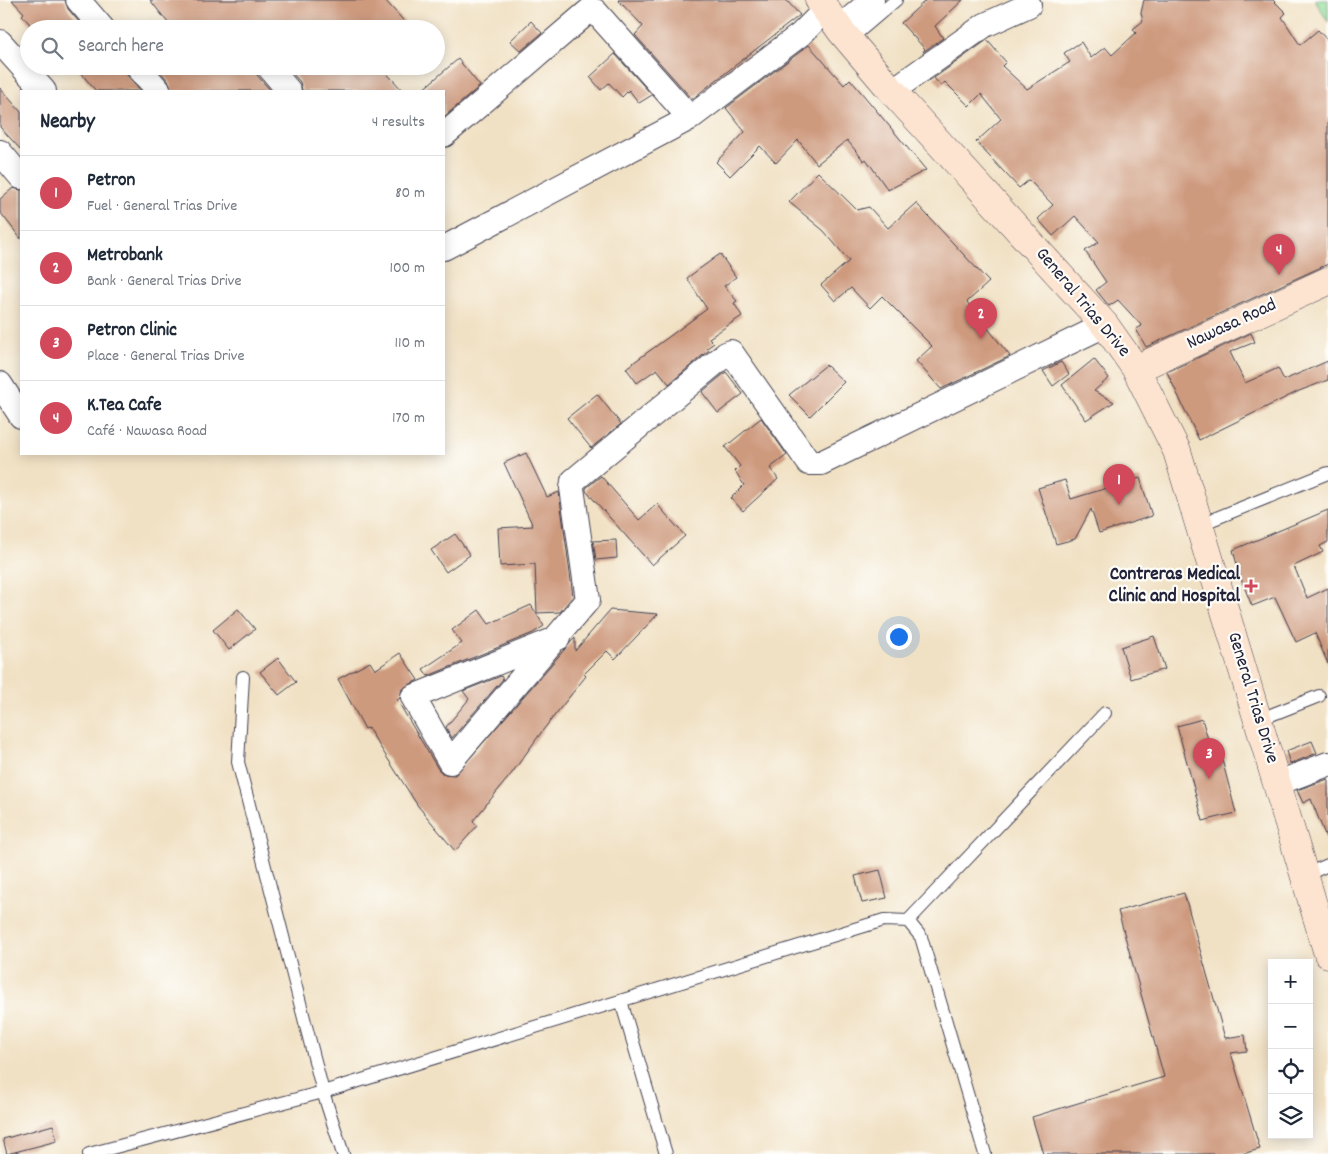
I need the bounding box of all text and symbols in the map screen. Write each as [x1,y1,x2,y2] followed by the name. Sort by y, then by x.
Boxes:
[20,20,445,75] search box
[38,34,66,62] icon: search
[78,34,164,61] text: Search here
[40,108,95,138] text: Nearby
[372,111,425,134] text: 4 results
[87,168,135,195] text: Petron
[54,182,58,205] text: 1
[395,182,425,205] text: 80 m
[87,195,237,218] text: Fuel · General Trias Drive
[1263,234,1295,275] pin: 4
[1028,242,1136,364] street label: General Trias Drive
[87,243,163,270] text: Metrobank
[53,257,60,280] text: 2
[389,257,425,280] text: 100 m
[87,270,242,293] text: Bank · General Trias Drive
[1183,292,1281,358] street label: Nawasa Road
[965,298,997,339] pin: 2
[87,318,177,345] text: Petron Clinic
[52,332,60,355] text: 3
[395,332,425,355] text: 110 m
[87,345,245,368] text: Place · General Trias Drive
[87,393,162,420] text: K.Tea Cafe
[53,407,59,430] text: 4
[392,407,425,430] text: 170 m
[87,420,207,443] text: Café · Nawasa Road
[1103,464,1135,505] pin: 1
[1109,562,1240,611] place label: Contreras Medical Clinic and Hospital
[1244,579,1258,593] marker: Contreras Medical Clinic and Hospital
[886,624,912,650] your location
[1219,629,1285,767] street label: General Trias Drive
[1193,738,1225,779] pin: 3
[1268,959,1313,1139] map controls
[1268,959,1313,1004] button: +
[1268,1004,1313,1049] button: −
[1268,1049,1313,1094] button: locate
[1268,1094,1313,1139] button: layers

